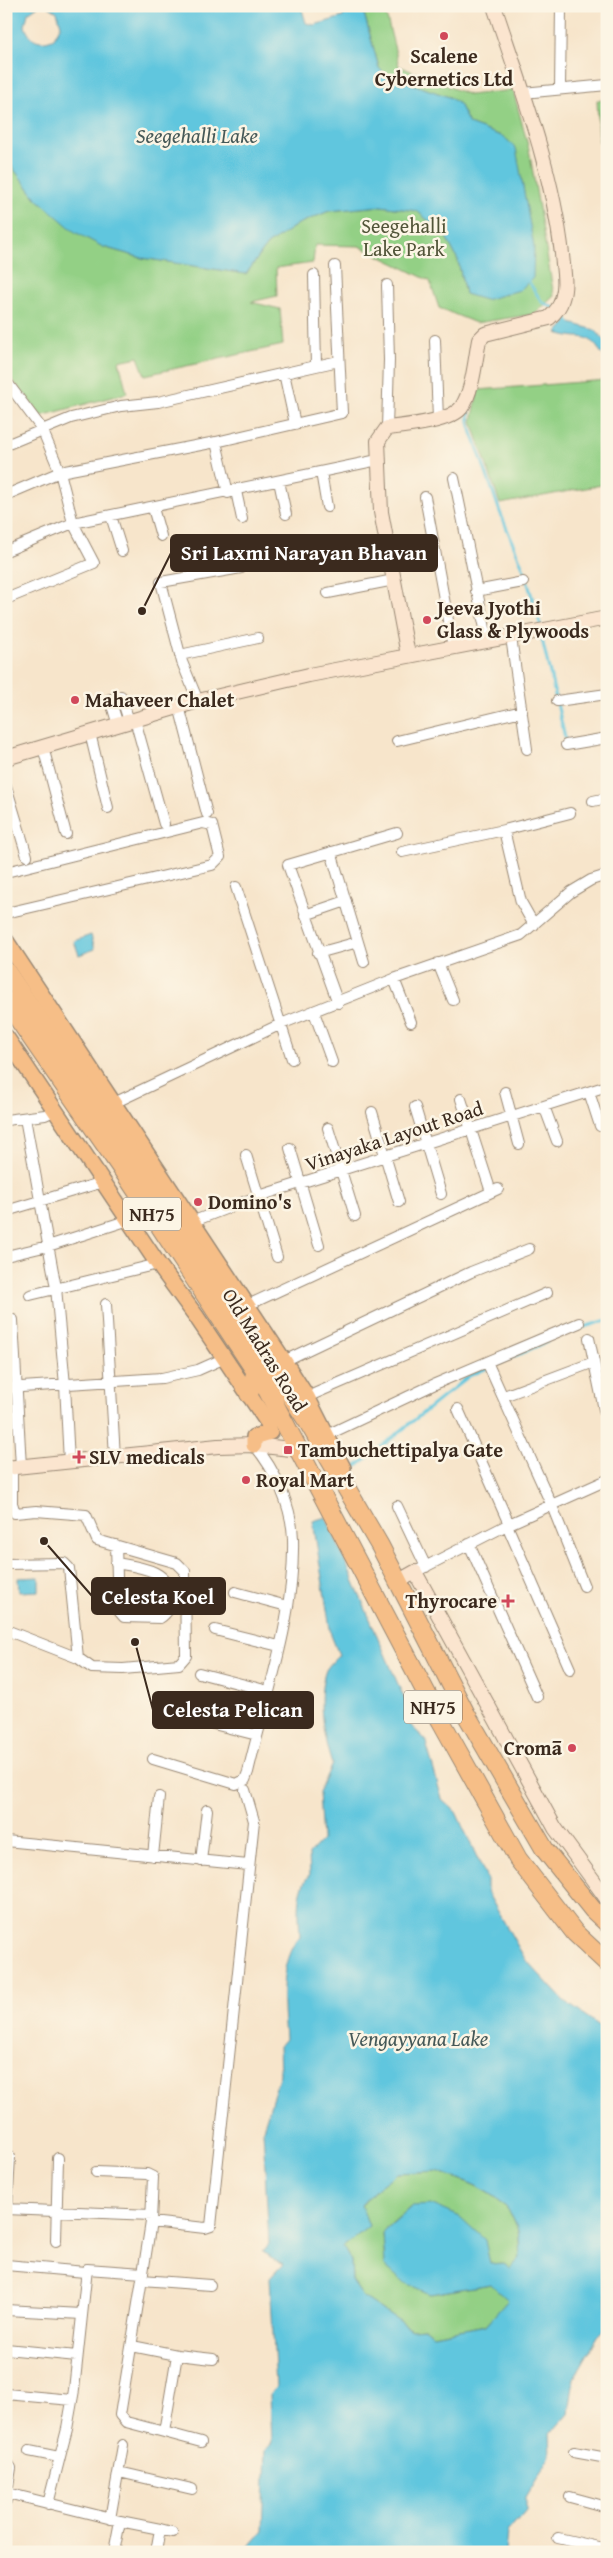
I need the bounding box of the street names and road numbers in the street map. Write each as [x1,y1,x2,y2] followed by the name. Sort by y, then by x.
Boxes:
[301,1093,487,1178] street label: Vinayaka Layout Road
[123,1198,181,1230] road number: NH75
[216,1282,315,1418] street label: Old Madras Road
[404,1690,462,1724] road number: NH75

